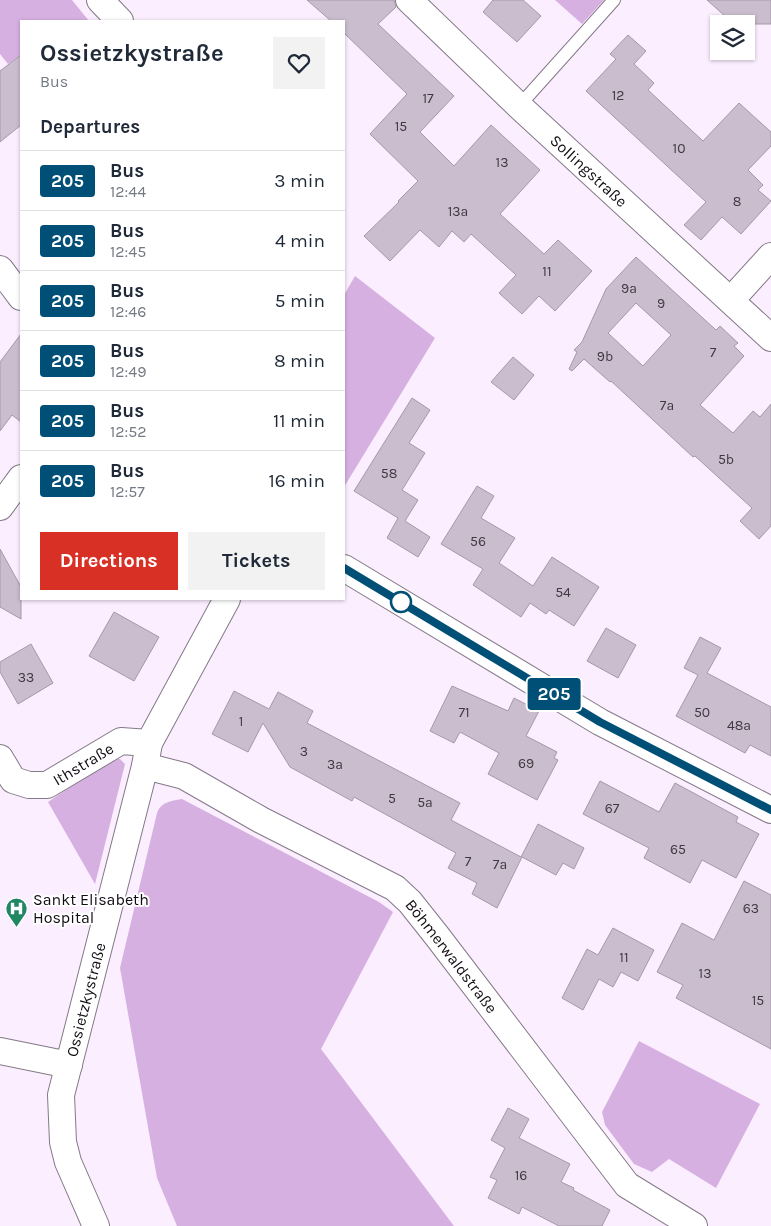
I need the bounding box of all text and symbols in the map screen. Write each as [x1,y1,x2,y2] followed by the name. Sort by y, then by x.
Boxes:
[710,15,755,60] map controls
[710,15,755,60] button: layers
[273,37,325,89] button: heart
[40,39,224,67] text: Ossietzkystraße
[40,72,68,91] text: Bus
[612,87,624,104] house number: 12
[422,90,434,107] house number: 17
[40,116,140,138] text: Departures
[395,118,407,135] house number: 15
[546,131,631,211] street label: Sollingstraße
[673,140,685,157] house number: 10
[496,154,508,171] house number: 13
[110,160,144,182] text: Bus
[51,170,84,192] text: 205
[274,170,325,192] text: 3 min
[110,182,146,201] text: 12:44
[733,193,741,210] house number: 8
[448,203,468,220] house number: 13a
[110,220,144,242] text: Bus
[51,230,84,252] text: 205
[275,230,325,252] text: 4 min
[110,242,146,261] text: 12:45
[542,263,552,280] house number: 11
[110,280,144,302] text: Bus
[621,280,637,297] house number: 9a
[51,290,84,312] text: 205
[275,290,325,312] text: 5 min
[657,295,665,312] house number: 9
[110,302,146,321] text: 12:46
[110,340,144,362] text: Bus
[710,344,717,361] house number: 7
[597,348,613,365] house number: 9b
[51,350,84,372] text: 205
[274,350,325,372] text: 8 min
[110,362,146,381] text: 12:49
[660,397,674,414] house number: 7a
[110,400,144,422] text: Bus
[51,410,84,432] text: 205
[273,410,325,432] text: 11 min
[110,422,147,441] text: 12:52
[718,451,734,468] house number: 5b
[110,460,144,482] text: Bus
[381,465,397,482] house number: 58
[51,470,84,492] text: 205
[268,470,325,492] text: 16 min
[110,482,145,501] text: 12:57
[40,532,178,590] button: Directions
[188,532,325,590] button: Tickets
[470,533,486,550] house number: 56
[555,584,571,601] house number: 54
[390,591,412,613] unlabelled marker
[18,669,34,686] house number: 33
[525,678,583,710] line badge: 205
[538,683,570,705] text: 205
[458,704,470,721] house number: 71
[694,704,710,721] house number: 50
[239,713,243,730] house number: 1
[727,717,751,734] house number: 48a
[49,739,117,789] street label: Ithstraße
[300,743,308,760] house number: 3
[518,755,534,772] house number: 69
[327,756,343,773] house number: 3a
[388,790,396,807] house number: 5
[417,794,433,811] house number: 5a
[605,800,620,817] house number: 67
[670,841,686,858] house number: 65
[465,853,472,870] house number: 7
[493,856,507,873] house number: 7a
[33,890,149,927] place label: Sankt Elisabeth Hospital
[5,896,29,927] hospital icon: Sankt Elisabeth Hospital
[401,896,501,1017] street label: Böhmerwaldstraße
[743,900,759,917] house number: 63
[62,941,110,1059] street label: Ossietzkystraße
[619,949,629,966] house number: 11
[699,965,711,982] house number: 13
[752,992,764,1009] house number: 15
[515,1167,527,1184] house number: 16

